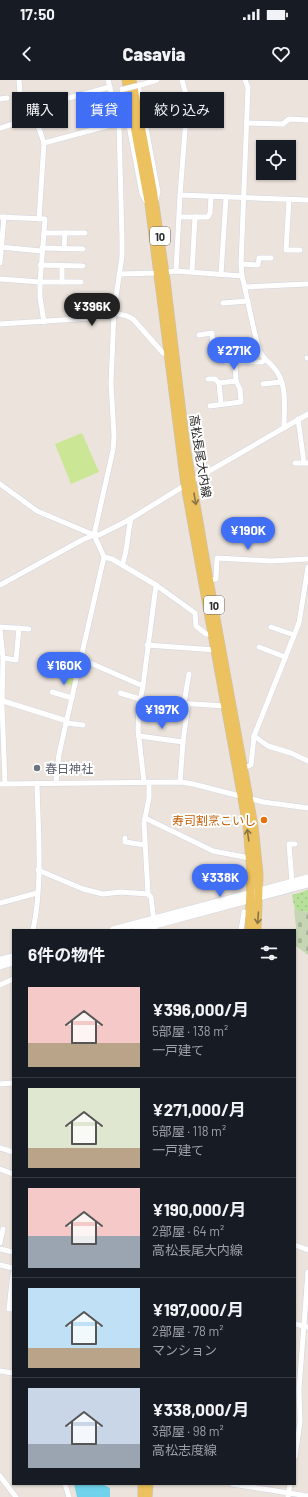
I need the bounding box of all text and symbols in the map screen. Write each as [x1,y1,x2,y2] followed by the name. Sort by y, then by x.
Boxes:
[20,5,55,23] text: 17:50
[16,43,38,65] icon: back
[123,43,185,65] text: Casavia
[270,43,292,65] icon: heart
[12,92,68,128] chip: 購入
[76,92,132,128] chip: 賃貸
[140,92,224,128] chip: 絞り込み
[256,140,296,180] map controls
[256,140,296,180] button: locate
[150,227,170,245] road number: 10
[64,293,120,327] pin: ¥396K
[73,298,111,314] text: ¥396K
[206,337,262,371] pin: ¥271K
[216,342,252,358] text: ¥271K
[188,413,214,499] street label: 高松長尾大内線
[191,493,199,506] one-way arrow
[220,517,276,551] pin: ¥190K
[230,522,266,538] text: ¥190K
[204,596,224,614] road number: 10
[36,652,92,686] pin: ¥160K
[46,657,82,673] text: ¥160K
[134,696,190,730] pin: ¥197K
[144,701,180,717] text: ¥197K
[45,761,93,775] place label: 春日神社
[32,763,42,773] marker: 春日神社
[172,813,256,827] place label: 寿司割烹こいし
[259,815,269,825] marker: 寿司割烹こいし
[244,829,252,842] one-way arrow
[192,864,248,898] pin: ¥338K
[201,869,239,885] text: ¥338K
[254,911,261,924] one-way arrow
[258,942,280,964] icon: filters
[28,944,105,964] text: 6件の物件
[152,999,249,1019] text: ¥396,000/月
[60,1003,108,1051] icon: home
[152,1023,228,1039] text: 5部屋 · 138 m²
[152,1042,204,1058] text: 一戸建て
[152,1099,246,1119] text: ¥271,000/月
[60,1104,108,1152] icon: home
[152,1123,226,1139] text: 5部屋 · 118 m²
[152,1142,204,1158] text: 一戸建て
[152,1199,247,1219] text: ¥190,000/月
[60,1204,108,1252] icon: home
[152,1223,224,1239] text: 2部屋 · 64 m²
[152,1242,243,1258] text: 高松長尾大内線
[152,1299,244,1319] text: ¥197,000/月
[60,1304,108,1352] icon: home
[152,1323,223,1339] text: 2部屋 · 78 m²
[152,1342,217,1358] text: マンション
[152,1399,249,1419] text: ¥338,000/月
[60,1404,108,1452] icon: home
[152,1423,224,1439] text: 3部屋 · 98 m²
[152,1442,217,1458] text: 高松志度線

